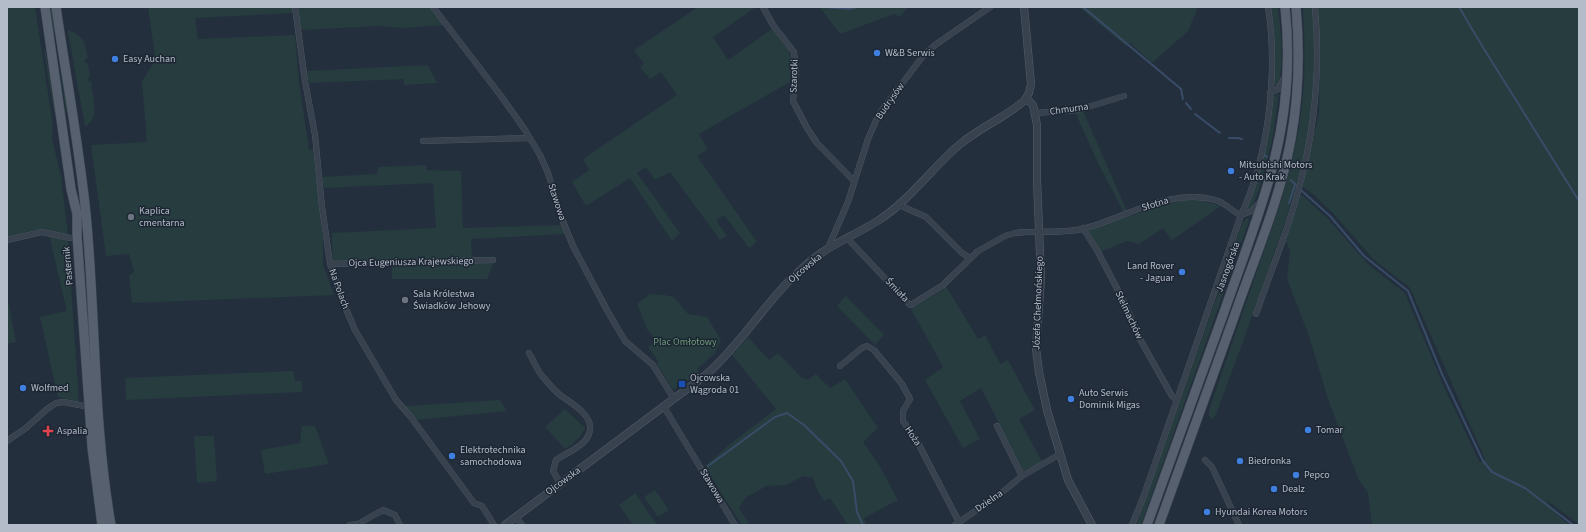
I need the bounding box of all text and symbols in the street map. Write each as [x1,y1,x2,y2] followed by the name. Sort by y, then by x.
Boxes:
[885,46,935,60] place label: W&B Serwis
[872,48,882,58] marker: W&B Serwis
[123,52,176,66] place label: Easy Auchan
[110,54,120,64] marker: Easy Auchan
[786,59,802,93] street label: Szarotki
[872,80,908,122] street label: Budrysów
[1049,99,1089,119] street label: Chmurna
[1239,158,1313,184] place label: Mitsubishi Motors - Auto Krak
[1226,166,1236,176] marker: Mitsubishi Motors - Auto Krak
[544,182,570,222] street label: Stawowa
[1140,193,1170,215] street label: Słotna
[139,204,184,230] place label: Kaplica cmentarna
[126,212,136,222] marker: Kaplica cmentarna
[1212,240,1244,294] street label: Jasnogórska
[59,246,77,286] street label: Pasternik
[785,250,825,286] street label: Ojcowska
[348,254,474,270] street label: Ojca Eugeniusza Krajewskiego
[1029,256,1047,350] street label: Józefa Chełmońskiego
[1127,259,1175,285] place label: Land Rover - Jaguar
[325,267,353,311] street label: Na Polach
[1177,267,1187,277] marker: Land Rover - Jaguar
[882,275,912,305] street label: Śmiała
[413,287,491,313] place label: Sala Królestwa Świadków Jehowy
[1112,289,1146,341] street label: Stelmachów
[400,295,410,305] marker: Sala Królestwa Świadków Jehowy
[653,335,717,349] park label: Plac Omłotowy
[690,371,739,397] place label: Ojcowska Wągroda 01
[677,379,687,389] marker: Ojcowska Wągroda 01
[31,381,69,395] place label: Wolfmed
[18,383,28,393] marker: Wolfmed
[1079,386,1140,412] place label: Auto Serwis Dominik Migas
[1066,394,1076,404] marker: Auto Serwis Dominik Migas
[901,423,925,449] street label: Hoża
[1316,423,1343,437] place label: Tomar
[57,424,87,438] place label: Aspalia
[42,425,54,437] marker: Aspalia
[1303,425,1313,435] marker: Tomar
[460,443,526,469] place label: Elektrotechnika samochodowa
[447,451,457,461] marker: Elektrotechnika samochodowa
[1248,454,1291,468] place label: Biedronka
[1235,456,1245,466] marker: Biedronka
[543,464,583,498] street label: Ojcowska
[696,466,728,506] street label: Stawowa
[1304,468,1330,482] place label: Pepco
[1291,470,1301,480] marker: Pepco
[1282,482,1305,496] place label: Dealz
[1269,484,1279,494] marker: Dealz
[972,486,1006,516] street label: Dzielna
[1215,505,1307,519] place label: Hyundai Korea Motors
[1202,507,1212,517] marker: Hyundai Korea Motors

